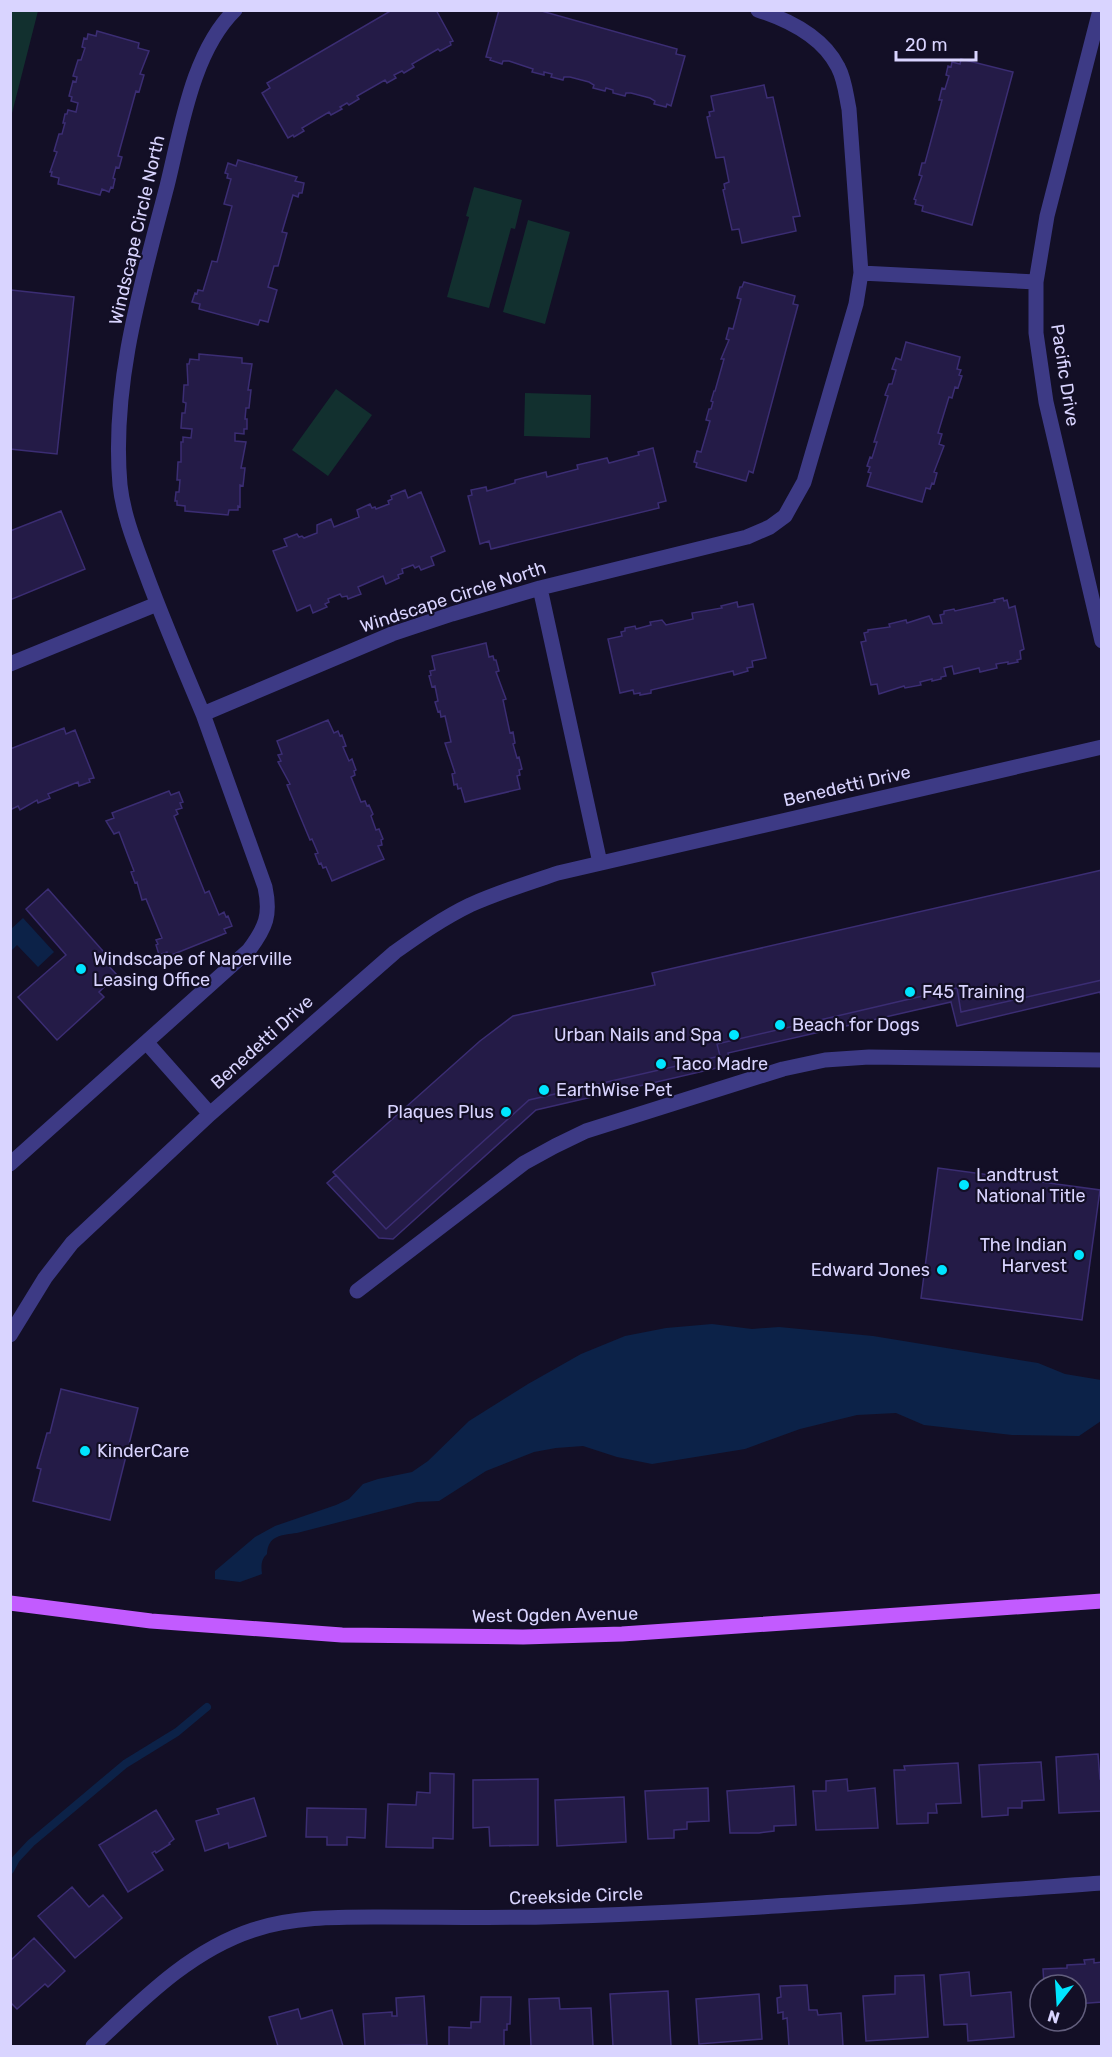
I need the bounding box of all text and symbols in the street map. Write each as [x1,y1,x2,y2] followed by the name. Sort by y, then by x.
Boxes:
[896,24,976,62] scale bar
[905,34,947,56] text: 20 m
[104,133,170,327] street label: Windscape Circle North
[1046,322,1084,428] street label: Pacific Drive
[357,557,549,637] street label: Windscape Circle North
[781,761,913,811] street label: Benedetti Drive
[93,948,292,991] place label: Windscape of Naperville Leasing Office
[74,962,88,976] marker: Windscape of Naperville Leasing Office
[922,981,1025,1003] place label: F45 Training
[903,985,917,999] marker: F45 Training
[206,990,318,1094] street label: Benedetti Drive
[792,1014,920,1036] place label: Beach for Dogs
[773,1018,787,1032] marker: Beach for Dogs
[554,1024,722,1046] place label: Urban Nails and Spa
[727,1028,741,1042] marker: Urban Nails and Spa
[673,1053,768,1075] place label: Taco Madre
[654,1057,668,1071] marker: Taco Madre
[556,1079,672,1101] place label: EarthWise Pet
[537,1083,551,1097] marker: EarthWise Pet
[387,1101,494,1123] place label: Plaques Plus
[499,1105,513,1119] marker: Plaques Plus
[976,1164,1085,1207] place label: Landtrust National Title
[957,1178,971,1192] marker: Landtrust National Title
[980,1234,1067,1277] place label: The Indian Harvest
[1072,1248,1086,1262] marker: The Indian Harvest
[811,1259,930,1281] place label: Edward Jones
[935,1263,949,1277] marker: Edward Jones
[97,1440,189,1462] place label: KinderCare
[78,1444,92,1458] marker: KinderCare
[472,1603,638,1627] street label: West Ogden Avenue
[509,1883,643,1909] street label: Creekside Circle
[1028,1973,1088,2033] north arrow
[1045,2006,1062,2028] text: N

